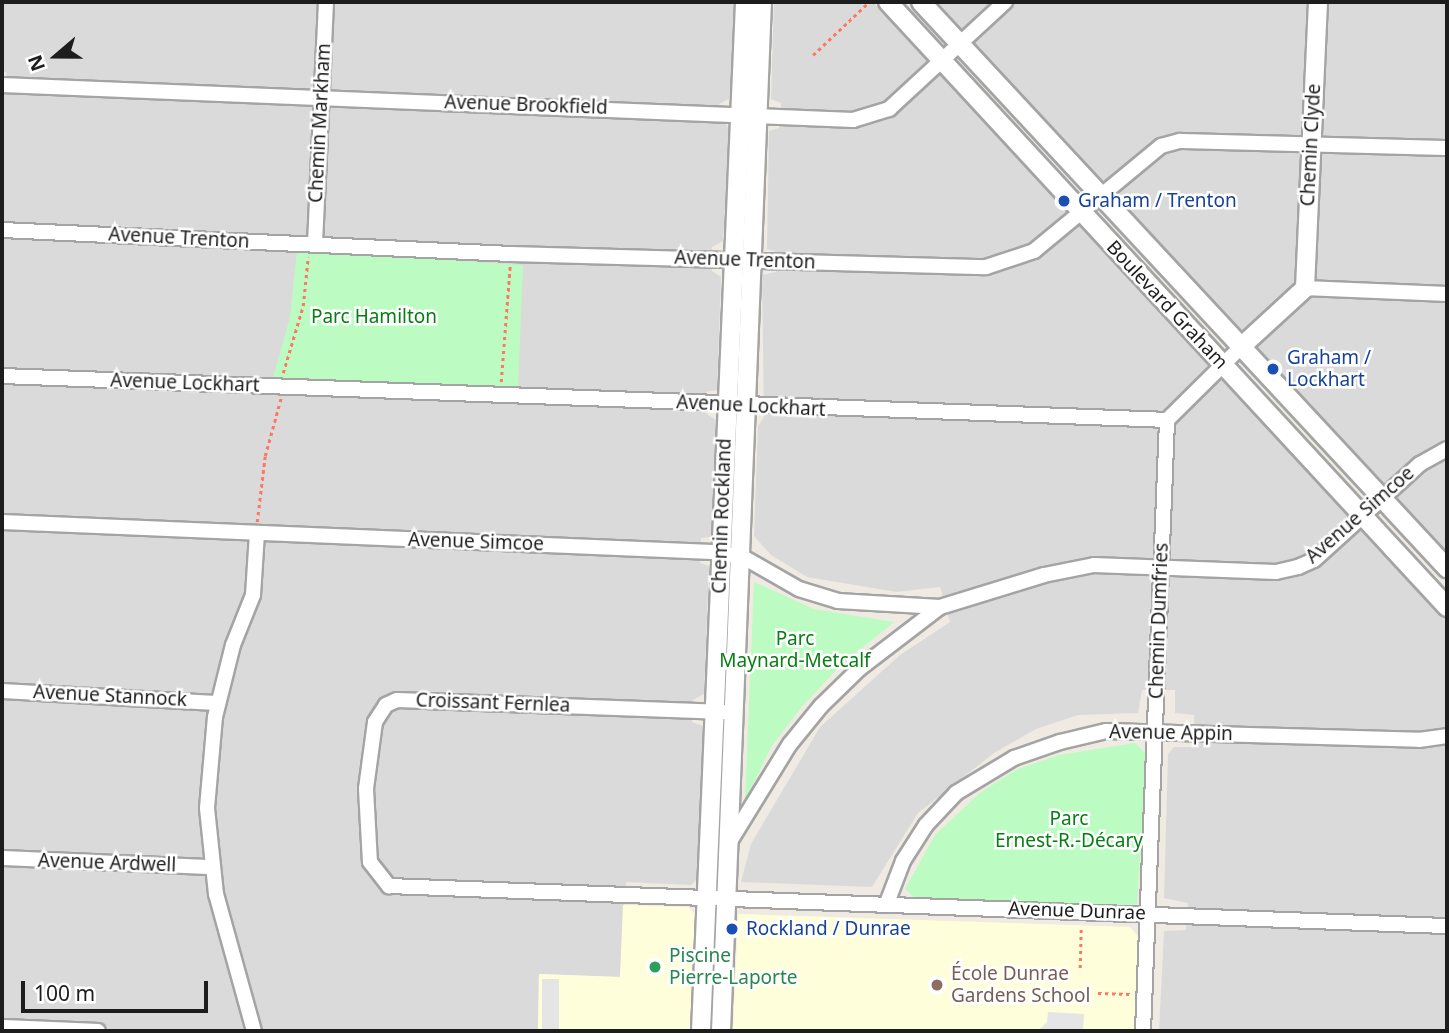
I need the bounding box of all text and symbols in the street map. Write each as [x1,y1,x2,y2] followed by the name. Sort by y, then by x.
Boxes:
[21,21,91,91] north arrow
[304,43,336,203] street label: Chemin Markham
[21,51,51,75] text: N
[1296,83,1326,207] street label: Chemin Clyde
[444,91,608,119] street label: Avenue Brookfield
[1078,190,1237,212] place label: Graham / Trenton
[1056,193,1072,209] marker: Graham / Trenton
[108,223,250,253] street label: Avenue Trenton
[1102,236,1232,374] street label: Boulevard Graham
[674,246,816,274] street label: Avenue Trenton
[311,306,437,328] park label: Parc Hamilton
[1287,347,1371,391] place label: Graham / Lockhart
[1265,361,1281,377] marker: Graham / Lockhart
[110,369,260,397] street label: Avenue Lockhart
[676,391,826,421] street label: Avenue Lockhart
[708,438,736,594] street label: Chemin Rockland
[1301,462,1419,568] street label: Avenue Simcoe
[408,528,544,556] street label: Avenue Simcoe
[1145,543,1173,699] street label: Chemin Dumfries
[719,628,871,672] park label: Parc Maynard-Metcalf
[33,681,187,711] street label: Avenue Stannock
[415,689,571,717] street label: Croissant Fernlea
[1109,721,1233,745] street label: Avenue Appin
[995,808,1143,852] park label: Parc Ernest-R.-Décary
[37,849,177,877] street label: Avenue Ardwell
[1008,897,1146,925] street label: Avenue Dunrae
[746,918,911,940] place label: Rockland / Dunrae
[724,921,740,937] marker: Rockland / Dunrae
[669,945,797,989] place label: Piscine Pierre-Laporte
[647,959,663,975] marker: Piscine Pierre-Laporte
[951,963,1090,1007] place label: École Dunrae Gardens School
[24,967,212,1011] scale bar
[929,977,945,993] marker: École Dunrae Gardens School
[34,979,95,1007] text: 100 m

